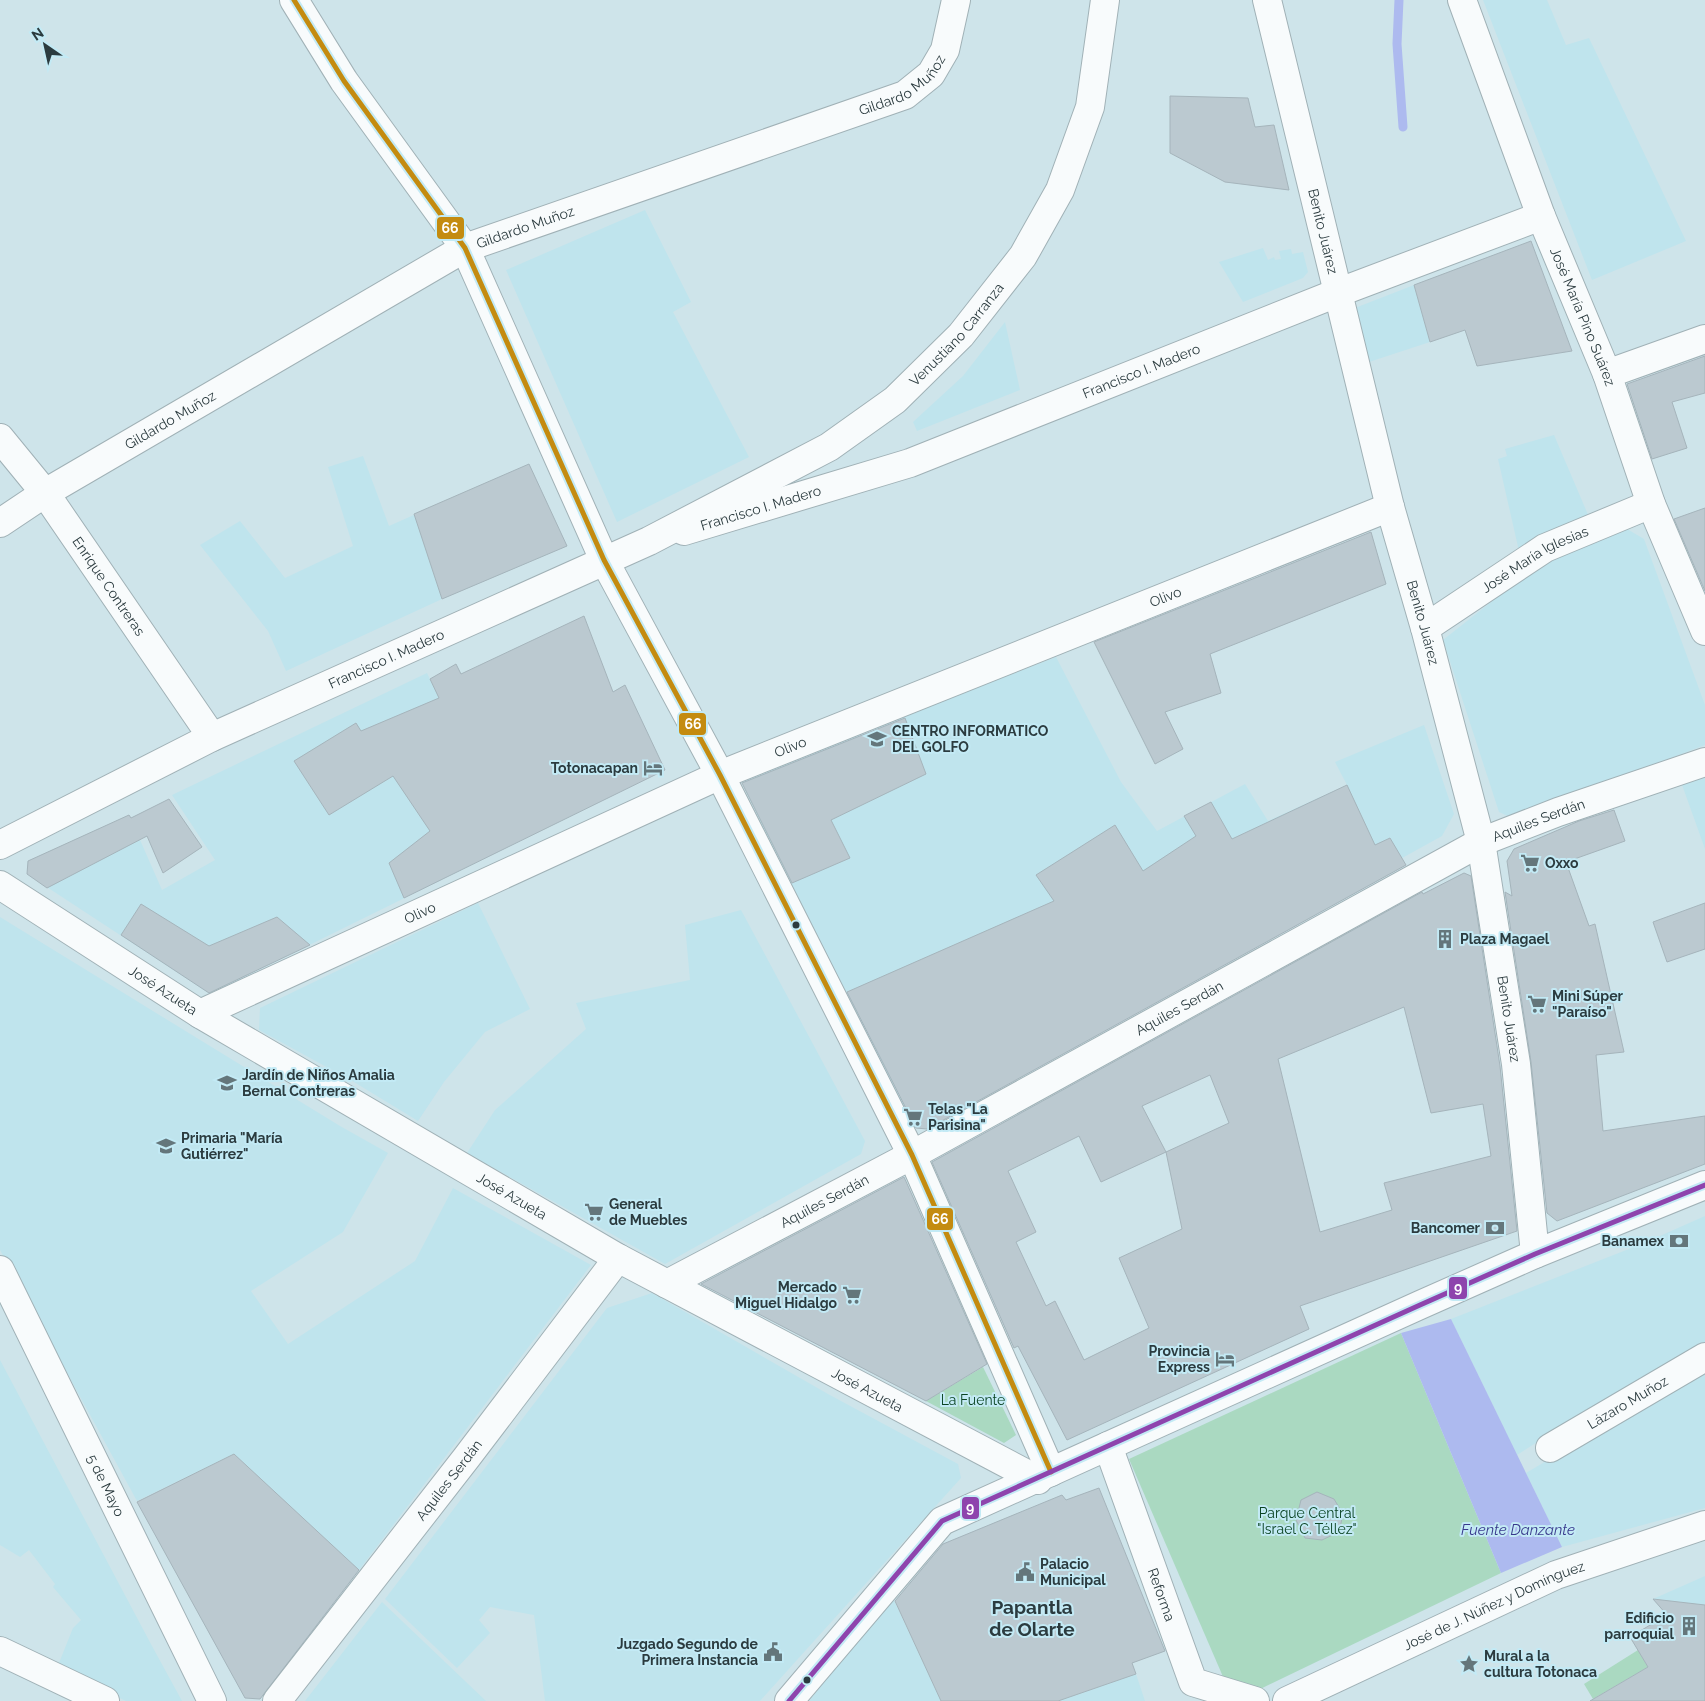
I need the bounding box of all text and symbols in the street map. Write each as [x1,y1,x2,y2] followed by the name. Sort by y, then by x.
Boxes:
[20,20,70,70] north arrow
[29,25,47,44] text: N
[857,52,948,118] street label: Gildardo Muñoz
[1305,187,1341,276] street label: Benito Juárez
[474,203,576,251] street label: Gildardo Muñoz
[436,216,465,240] line badge: 66
[442,220,459,236] text: 66
[1547,245,1618,388] street label: José María Pino Suárez
[906,280,1007,389] street label: Venustiano Carranza
[1080,340,1202,401] street label: Francisco I. Madero
[122,387,219,453] street label: Gildardo Muñoz
[698,482,823,534] street label: Francisco I. Madero
[1478,523,1591,596] street label: José María Iglesias
[69,534,148,639] street label: Enrique Contreras
[1404,578,1442,667] street label: Benito Juárez
[1147,583,1184,610] street label: Olivo
[326,626,447,692] street label: Francisco I. Madero
[678,712,707,736] line badge: 66
[685,716,702,732] text: 66
[892,723,1049,755] place label: CENTRO INFORMATICO DEL GOLFO
[866,728,888,750] school or university icon: CENTRO INFORMATICO DEL GOLFO
[772,733,809,760] street label: Olivo
[642,757,664,779] hotel icon: Totonacapan
[551,760,638,776] place label: Totonacapan
[1490,795,1587,845] street label: Aquiles Serdán
[1519,852,1541,874] supermarket icon: Oxxo
[1545,855,1579,871] place label: Oxxo
[402,899,438,927] street label: Olivo
[791,920,801,930] unlabelled marker
[1434,928,1456,950] building icon: Plaza Magael
[1460,931,1550,947] place label: Plaza Magael
[126,962,200,1018] street label: José Azueta
[1494,975,1524,1063] street label: Benito Juárez
[1133,977,1226,1038] street label: Aquiles Serdán
[1552,988,1624,1020] place label: Mini Súper "Paraíso"
[1526,993,1548,1015] supermarket icon: Mini Súper "Paraíso"
[242,1067,395,1099] place label: Jardín de Niños Amalia Bernal Contreras
[216,1072,238,1094] school or university icon: Jardín de Niños Amalia Bernal Contreras
[928,1101,988,1133] place label: Telas "La Parisina"
[902,1106,924,1128] supermarket icon: Telas "La Parisina"
[181,1130,283,1162] place label: Primaria "María Gutiérrez"
[155,1135,177,1157] school or university icon: Primaria "María Gutiérrez"
[474,1169,550,1223] street label: José Azueta
[778,1171,871,1231] street label: Aquiles Serdán
[609,1196,688,1228] place label: General de Muebles
[583,1201,605,1223] supermarket icon: General de Muebles
[926,1207,954,1231] line badge: 66
[932,1211,949,1227] text: 66
[1484,1217,1506,1239] bank icon: Bancomer
[1411,1220,1481,1236] place label: Bancomer
[1668,1230,1690,1252] bank icon: Banamex
[1601,1233,1665,1249] place label: Banamex
[1448,1276,1468,1300] line badge: 9
[735,1279,838,1311] place label: Mercado Miguel Hidalgo
[1454,1280,1462,1296] text: 9
[841,1284,863,1306] supermarket icon: Mercado Miguel Hidalgo
[1148,1343,1210,1375] place label: Provincia Express
[1214,1348,1236,1370] hotel icon: Provincia Express
[829,1364,906,1415] street label: José Azueta
[1584,1372,1671,1432] street label: Lázaro Muñoz
[941,1392,1005,1408] park label: La Fuente
[413,1437,485,1524] street label: Aquiles Serdán
[84,1452,128,1519] street label: 5 de Mayo
[961,1496,980,1520] line badge: 9
[966,1500,974,1516] text: 9
[1257,1505,1357,1537] park label: Parque Central "Israel C. Téllez"
[1461,1521,1575,1539] water label: Fuente Danzante
[1040,1556,1106,1588] place label: Palacio Municipal
[1401,1558,1587,1653] street label: José de J. Núñez y Domínguez
[1014,1561,1036,1583] public building icon: Palacio Municipal
[1145,1566,1178,1623] street label: Reforma
[989,1596,1075,1640] district label: Papantla de Olarte
[1604,1610,1675,1642] place label: Edificio parroquial
[1678,1615,1700,1637] building icon: Edificio parroquial
[617,1636,759,1668] place label: Juzgado Segundo de Primera Instancia
[762,1641,784,1663] public building icon: Juzgado Segundo de Primera Instancia
[1484,1648,1597,1680] place label: Mural a la cultura Totonaca
[1458,1653,1480,1675] place icon: Mural a la cultura Totonaca
[802,1675,812,1685] unlabelled marker

